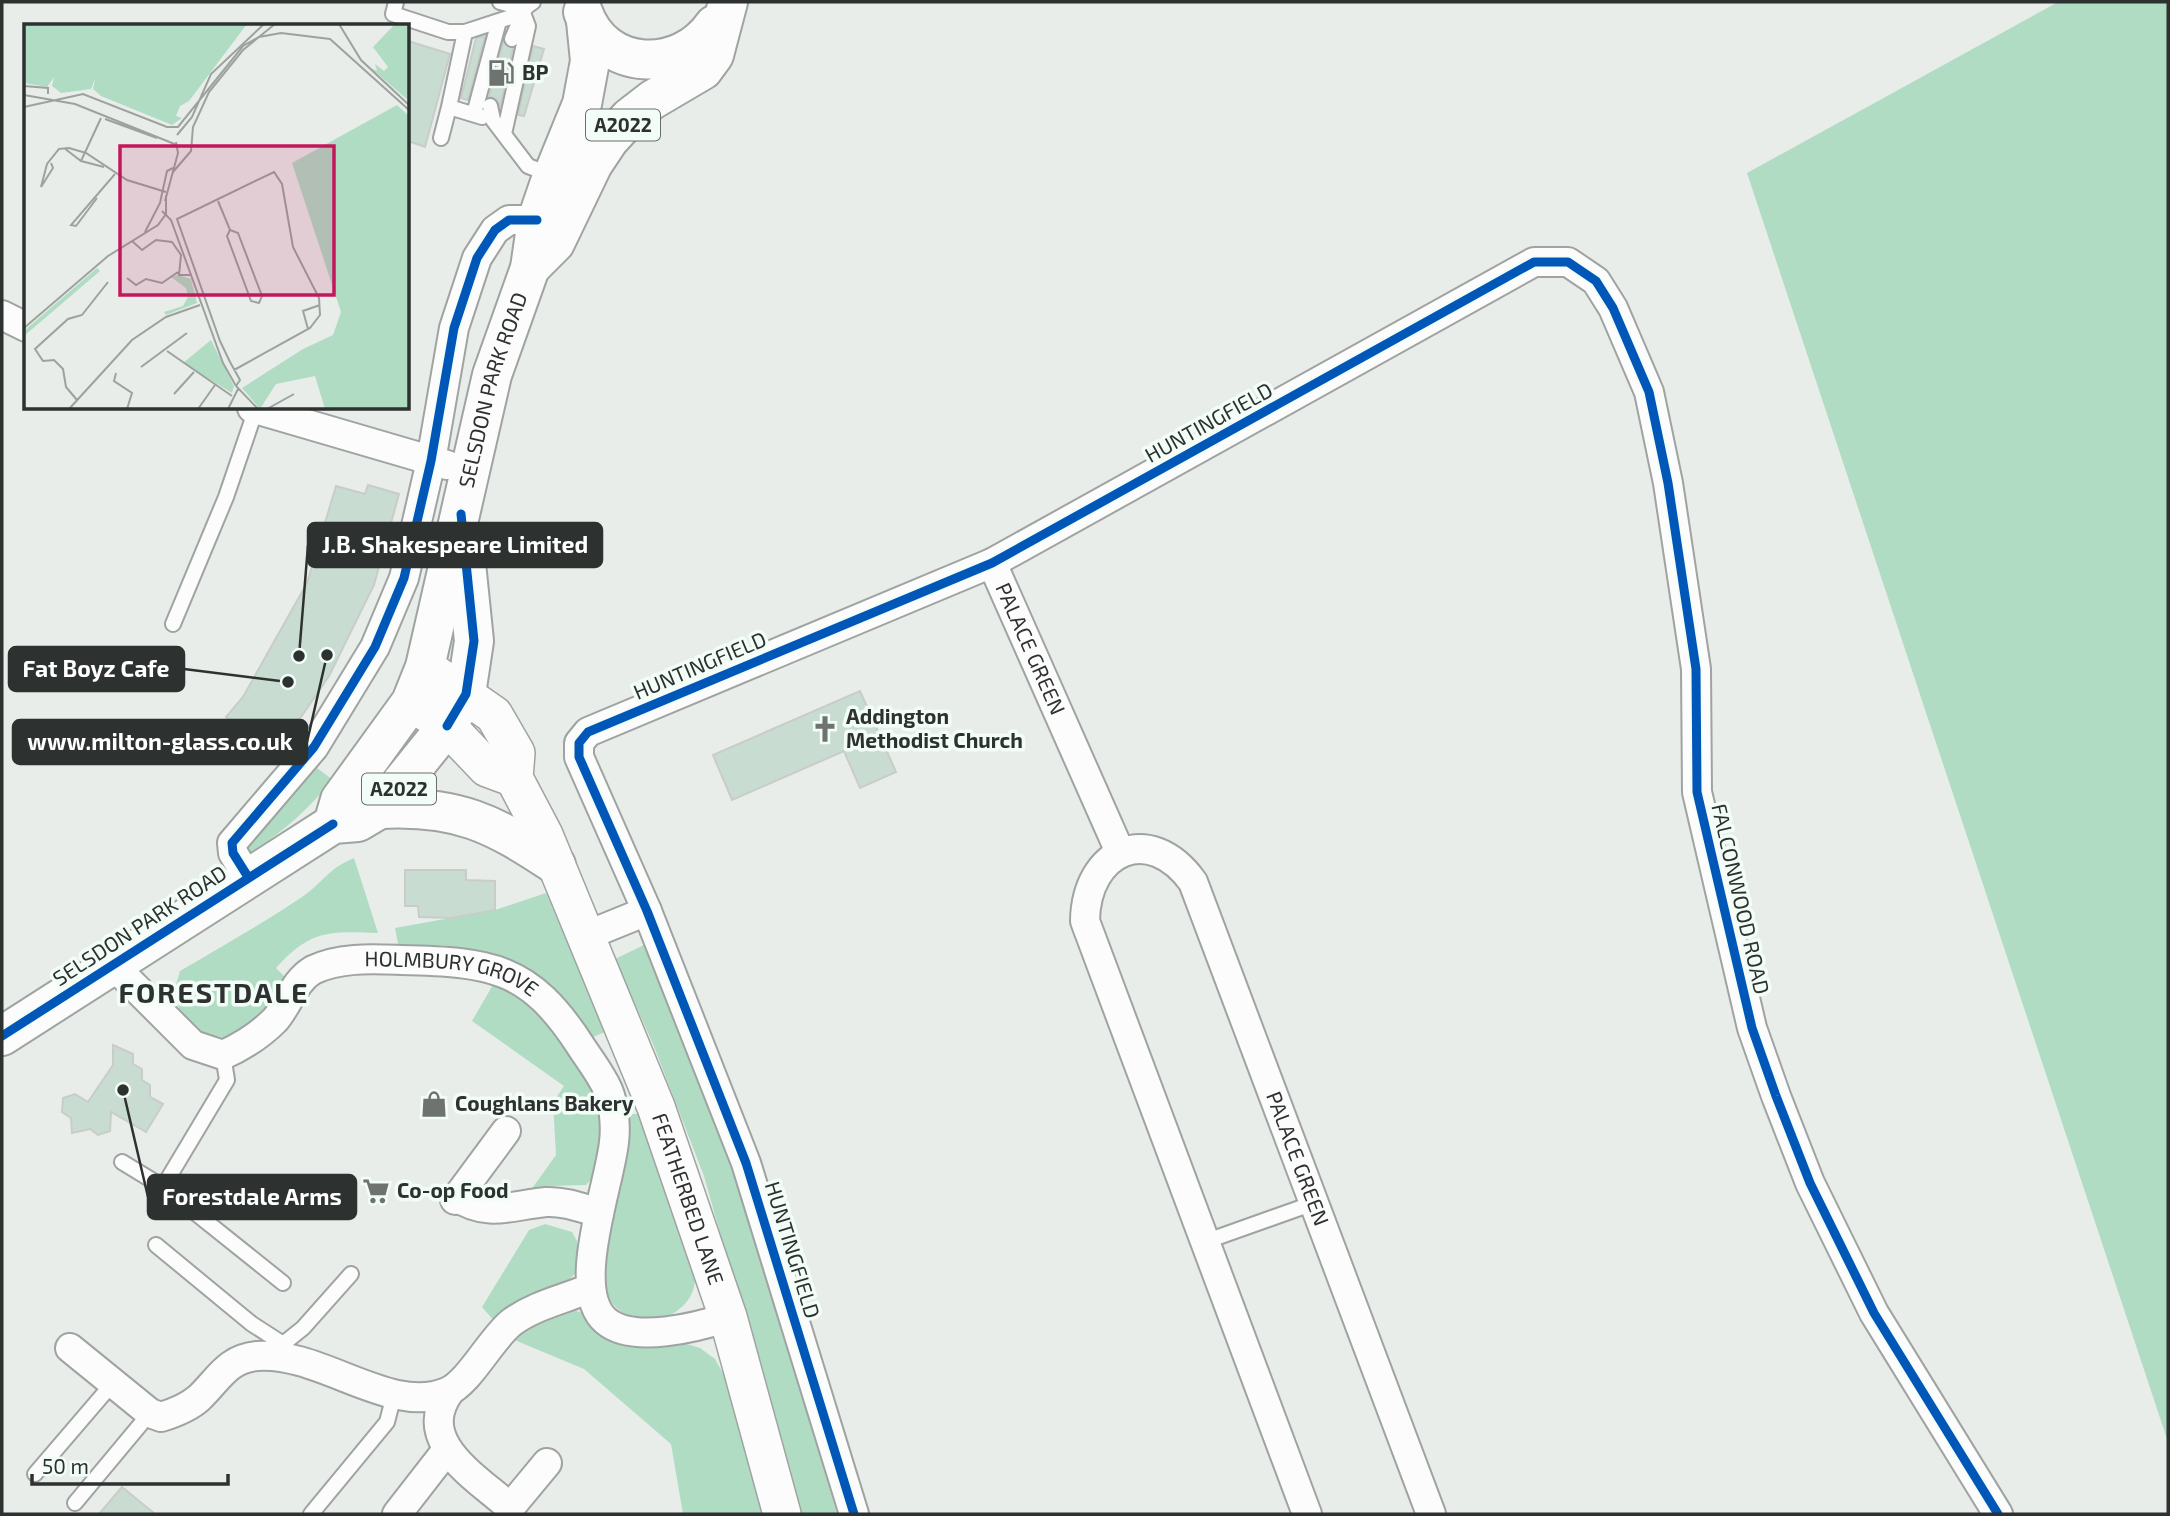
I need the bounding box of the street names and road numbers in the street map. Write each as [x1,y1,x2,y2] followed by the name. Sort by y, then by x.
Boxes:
[586,110,660,140] road number: A2022
[453,289,531,490] street label: SELSDON PARK ROAD
[1140,376,1276,467] street label: HUNTINGFIELD
[991,579,1072,718] street label: PALACE GREEN
[629,625,770,704] street label: HUNTINGFIELD
[362,774,436,804] road number: A2022
[1707,801,1776,996] street label: FALCONWOOD ROAD
[48,859,231,990] street label: SELSDON PARK ROAD
[364,945,544,1001] street label: HOLMBURY GROVE
[1262,1088,1335,1229] street label: PALACE GREEN
[648,1110,730,1288] street label: FEATHERBED LANE
[761,1178,826,1321] street label: HUNTINGFIELD

